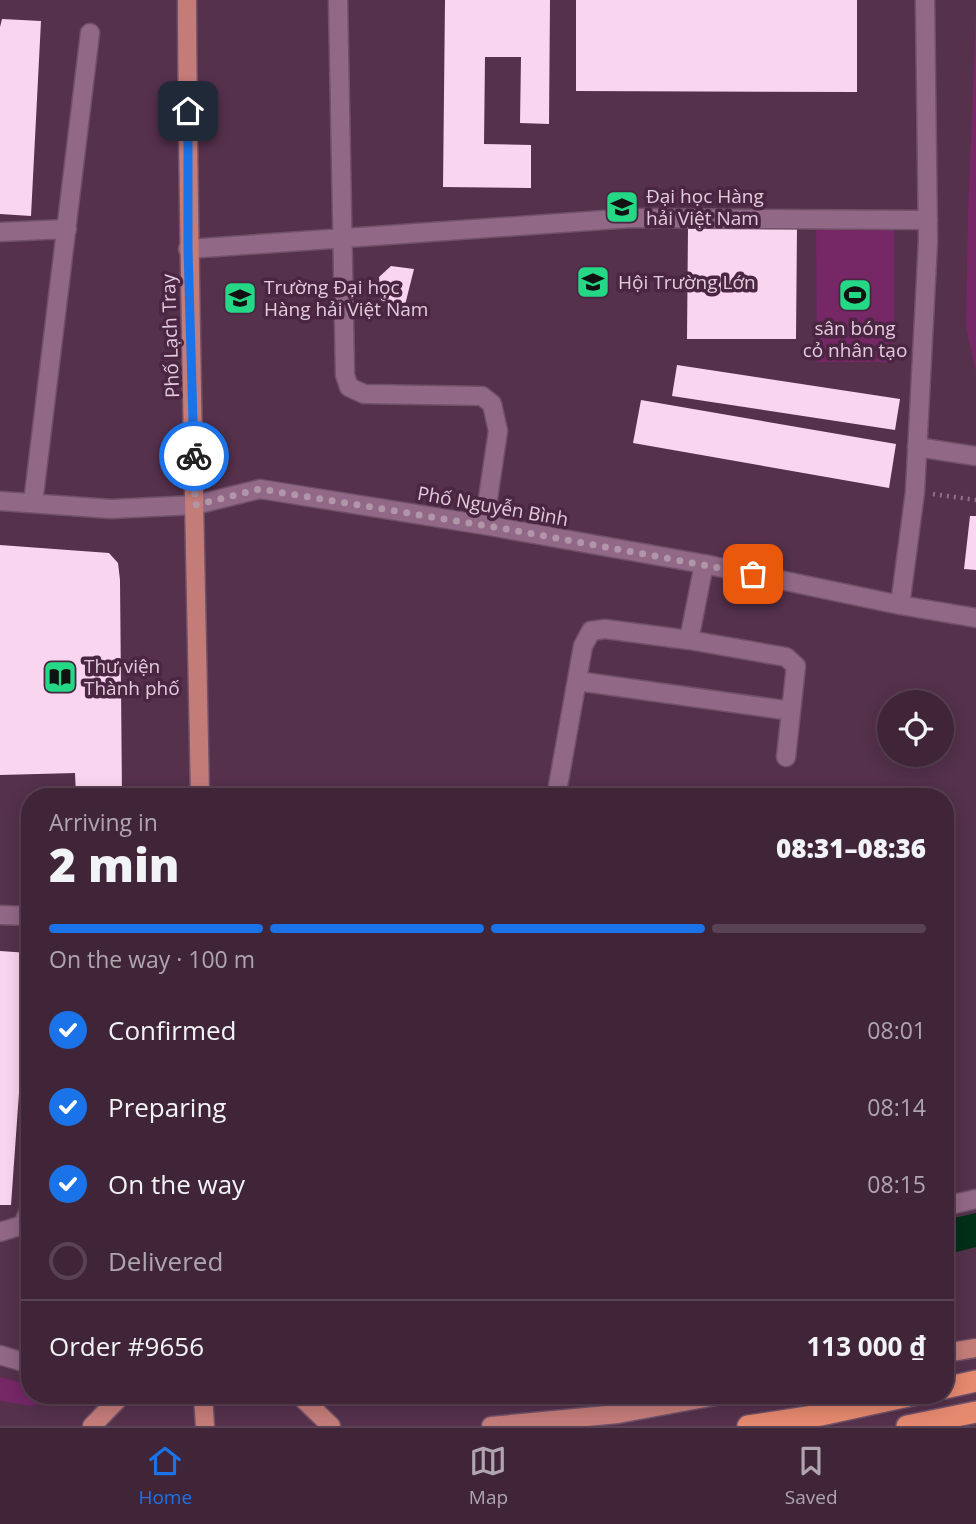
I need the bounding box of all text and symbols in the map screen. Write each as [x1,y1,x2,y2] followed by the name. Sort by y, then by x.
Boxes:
[158,81,218,141] pin
[169,92,207,130] icon: home
[646,183,764,231] place label: Đại học Hàng hải Việt Nam
[603,188,641,226] school or university icon: Đại học Hàng hải Việt Nam
[574,263,612,301] school or university icon: Hội Trường Lớn
[618,269,756,295] place label: Hội Trường Lớn
[155,273,185,398] street label: Phố Lạch Tray
[264,274,428,322] place label: Trường Đại học Hàng hải Việt Nam
[836,276,874,314] sports icon: sân bóng cỏ nhân tạo
[221,279,259,317] school or university icon: Trường Đại học Hàng hải Việt Nam
[803,315,907,363] place label: sân bóng cỏ nhân tạo
[159,421,229,491] courier
[175,437,213,475] icon: bike
[415,480,571,532] street label: Phố Nguyễn Bình
[723,544,783,604] pin
[734,555,772,593] icon: bag
[84,653,180,701] place label: Thư viện Thành phố
[41,658,79,696] library icon: Thư viện Thành phố
[877,690,954,767] map controls
[877,690,954,767] button: locate
[49,806,158,838] text: Arriving in
[776,830,926,866] text: 08:31–08:36
[49,833,180,895] text: 2 min
[49,943,255,975] text: On the way · 100 m
[49,1011,87,1049] icon: check
[108,1012,236,1048] text: Confirmed
[867,1014,926,1046] text: 08:01
[49,1088,87,1126] icon: check
[108,1089,226,1125] text: Preparing
[867,1091,926,1123] text: 08:14
[49,1165,87,1203] icon: check
[108,1166,245,1202] text: On the way
[867,1168,926,1200] text: 08:15
[108,1243,223,1279] text: Delivered
[49,1328,204,1364] text: Order #9656
[806,1328,926,1364] text: 113 000 ₫
[138,1442,192,1510] tab: Home
[469,1442,508,1510] tab: Map
[785,1442,838,1510] tab: Saved

